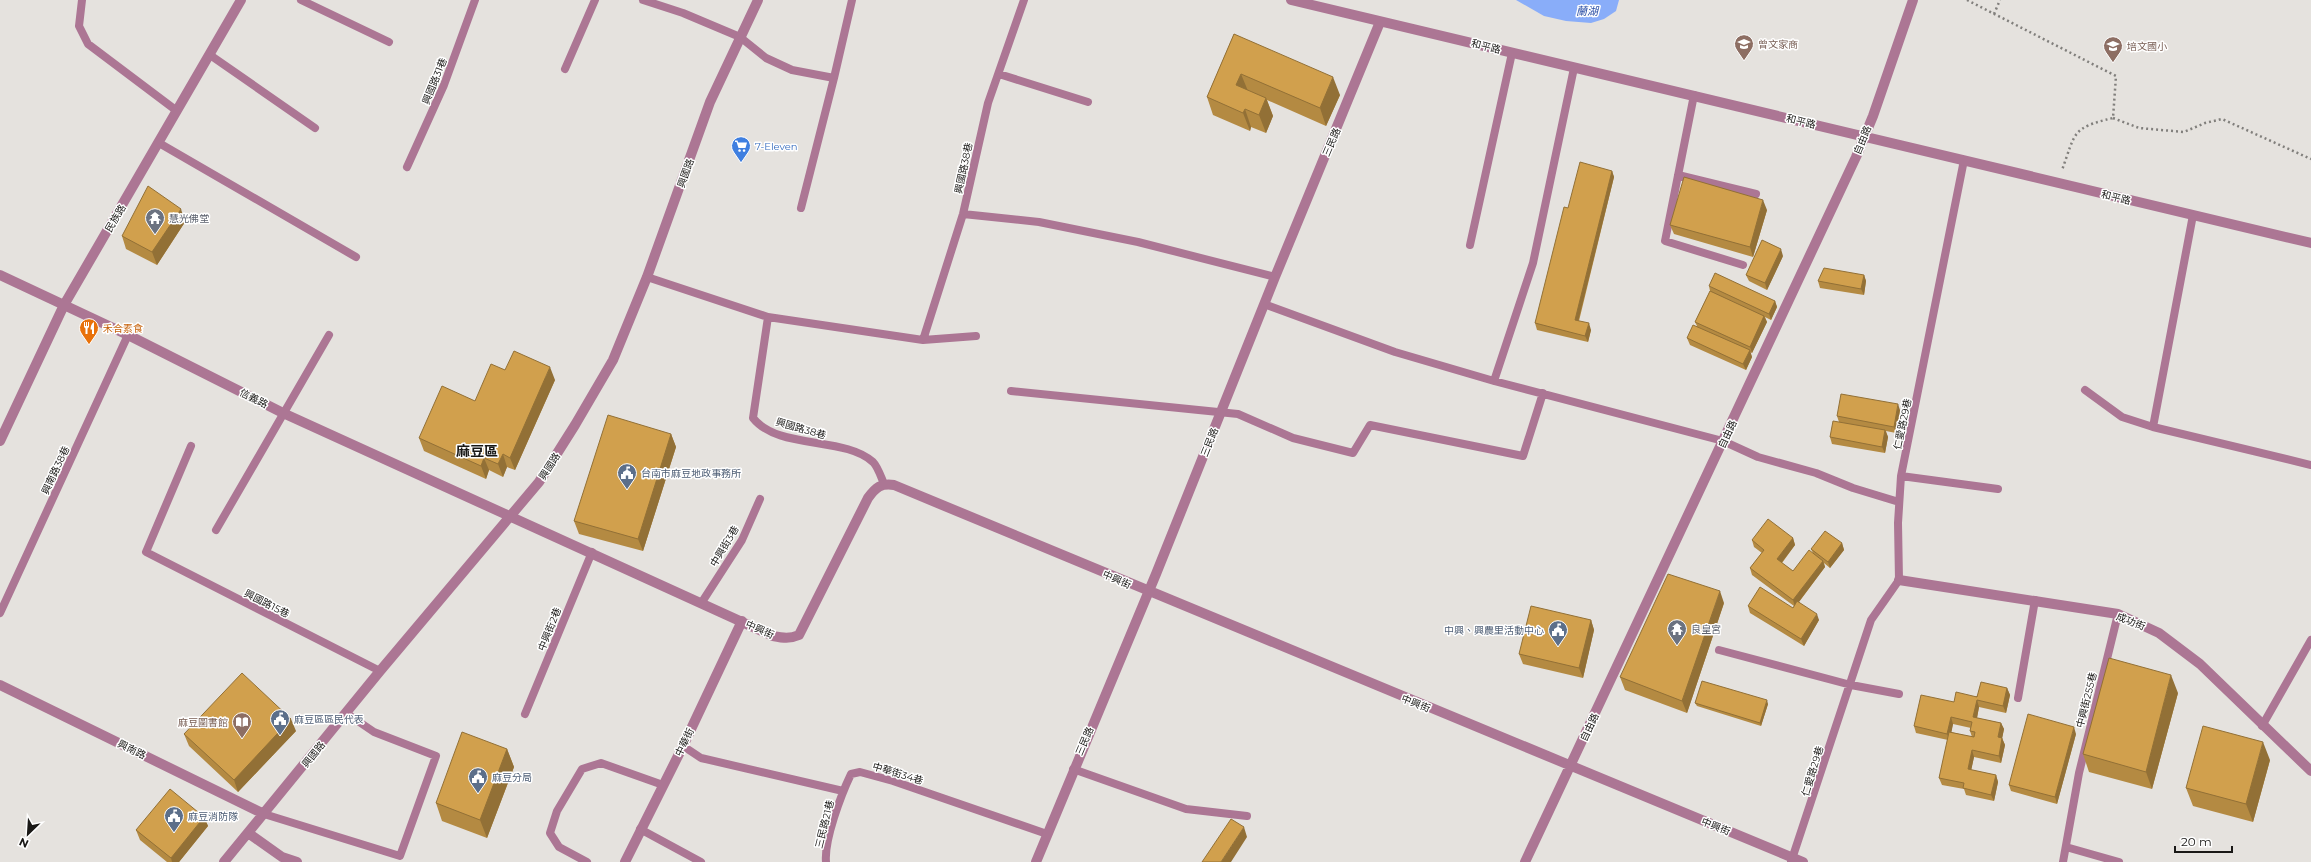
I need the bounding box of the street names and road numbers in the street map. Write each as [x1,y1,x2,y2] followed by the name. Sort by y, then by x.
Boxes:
[1470,37,1502,56] street label: 和平路
[419,56,450,106] street label: 興國路31巷
[1785,112,1817,131] street label: 和平路
[1851,124,1874,157] street label: 自由路
[1320,126,1343,159] street label: 三民路
[952,141,975,195] street label: 興國路38巷
[674,157,697,189] street label: 興國路
[2100,188,2132,207] street label: 和平路
[102,202,129,234] street label: 民族路
[237,386,270,411] street label: 信義路
[1891,397,1914,451] street label: 仁愛路29巷
[774,415,828,442] street label: 興國路38巷
[1715,418,1740,451] street label: 自由路
[1198,426,1221,459] street label: 三民路
[39,444,72,497] street label: 興南路38巷
[536,450,563,482] street label: 興國路
[707,523,742,569] street label: 中興街3巷
[1100,568,1133,591] street label: 中興街
[242,586,292,620] street label: 興國路15巷
[535,606,564,653] street label: 中興街2巷
[2114,610,2147,633] street label: 成功街
[743,618,776,641] street label: 中興街
[2073,671,2100,729] street label: 中興街255巷
[1399,692,1432,715] street label: 中興街
[1577,711,1602,744] street label: 自由路
[1073,725,1096,758] street label: 三民路
[672,726,697,759] street label: 中華街
[115,737,148,762] street label: 興南路
[299,739,328,770] street label: 興國路
[1799,744,1826,798] street label: 仁愛路29巷
[871,760,925,787] street label: 中華街34巷
[812,799,837,850] street label: 三民路21巷
[1699,815,1732,838] street label: 中興街

